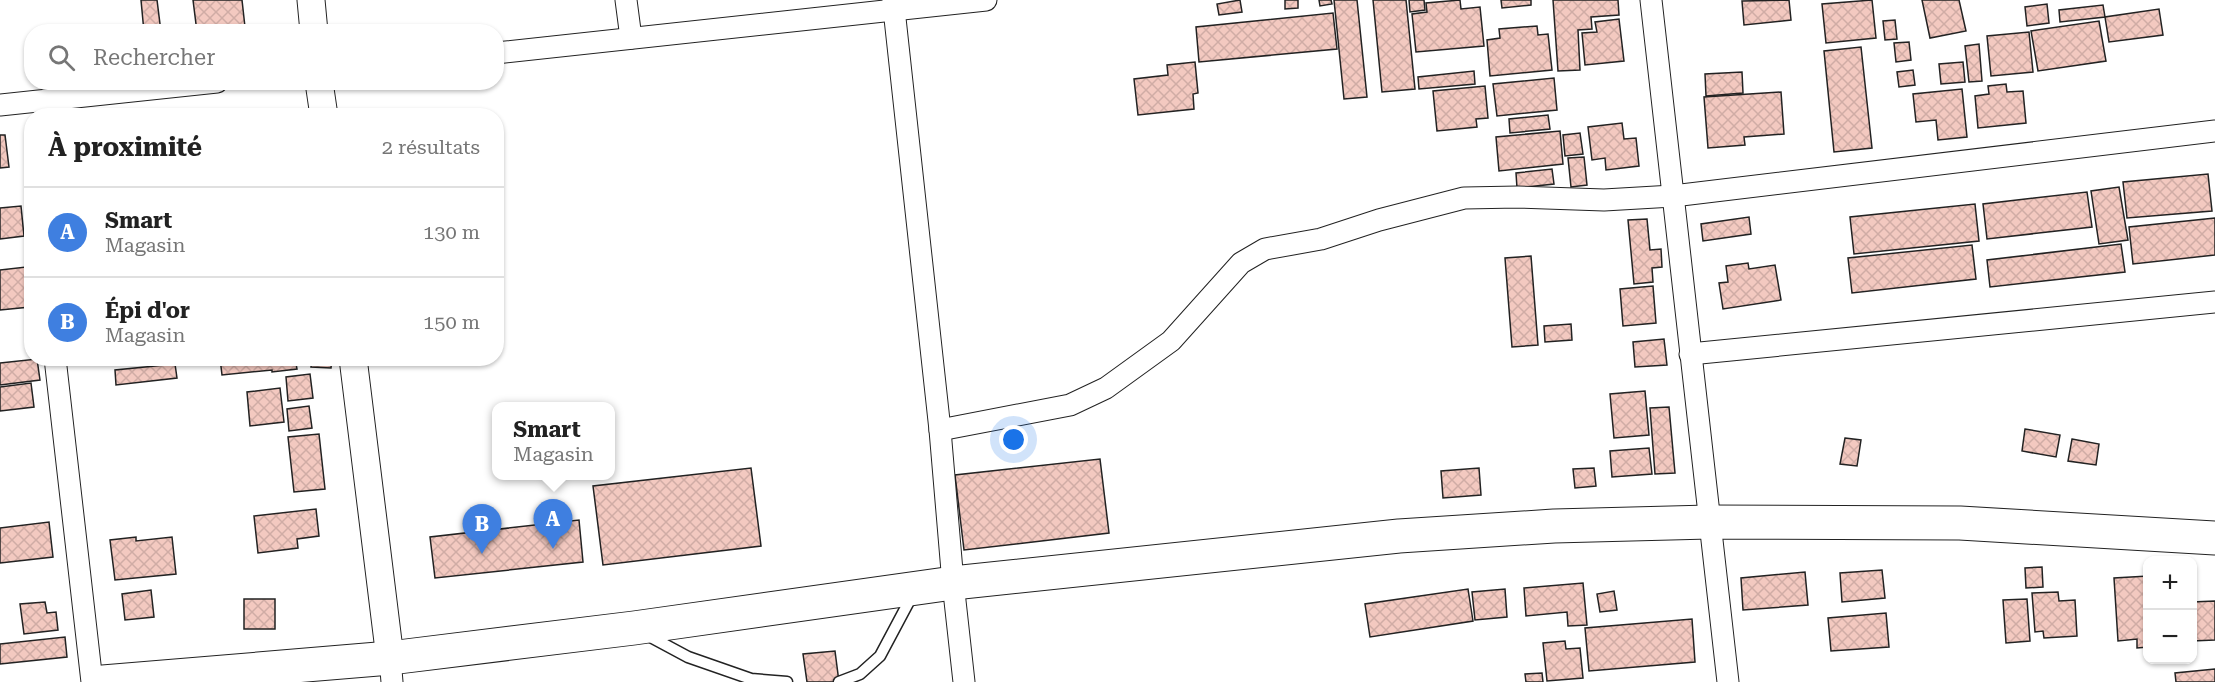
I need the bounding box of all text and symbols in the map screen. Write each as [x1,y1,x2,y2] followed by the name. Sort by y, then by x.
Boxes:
[24,24,504,90] search box
[45,41,78,74] icon: search
[93,45,215,70] text: Rechercher
[48,132,202,162] text: À proximité
[382,135,480,159] text: 2 résultats
[105,208,172,233] text: Smart
[60,220,75,244] text: A
[423,220,480,244] text: 130 m
[105,233,185,257] text: Magasin
[105,298,190,323] text: Épi d'or
[60,310,75,334] text: B
[423,310,480,334] text: 150 m
[105,323,185,347] text: Magasin
[492,402,615,480] popup
[513,417,581,442] text: Smart
[999,425,1028,454] your location
[513,442,594,466] text: Magasin
[534,500,572,549] pin: A
[462,504,502,554] pin: B
[2143,556,2197,664] map controls
[2143,556,2197,610] button: +
[2143,610,2197,664] button: −

